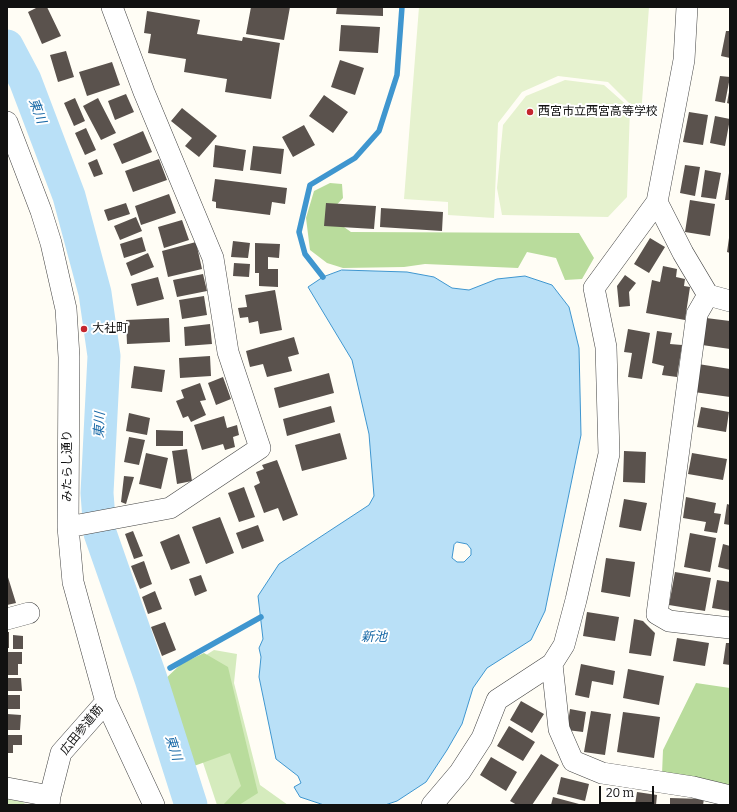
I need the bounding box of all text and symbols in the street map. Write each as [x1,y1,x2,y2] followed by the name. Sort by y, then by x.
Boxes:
[25,96,49,126] water label: 東川
[538,105,658,119] place label: 西宮市立西宮高等学校
[525,107,535,117] marker: 西宮市立西宮高等学校
[92,322,128,336] place label: 大社町
[79,324,89,334] marker: 大社町
[92,412,108,438] water label: 東川
[61,430,75,502] street label: みたらし通り
[361,629,387,645] water label: 新池
[58,702,106,758] street label: 広田参道筋
[162,733,184,763] water label: 東川
[601,778,656,804] scale bar
[606,786,634,800] text: 20 m

